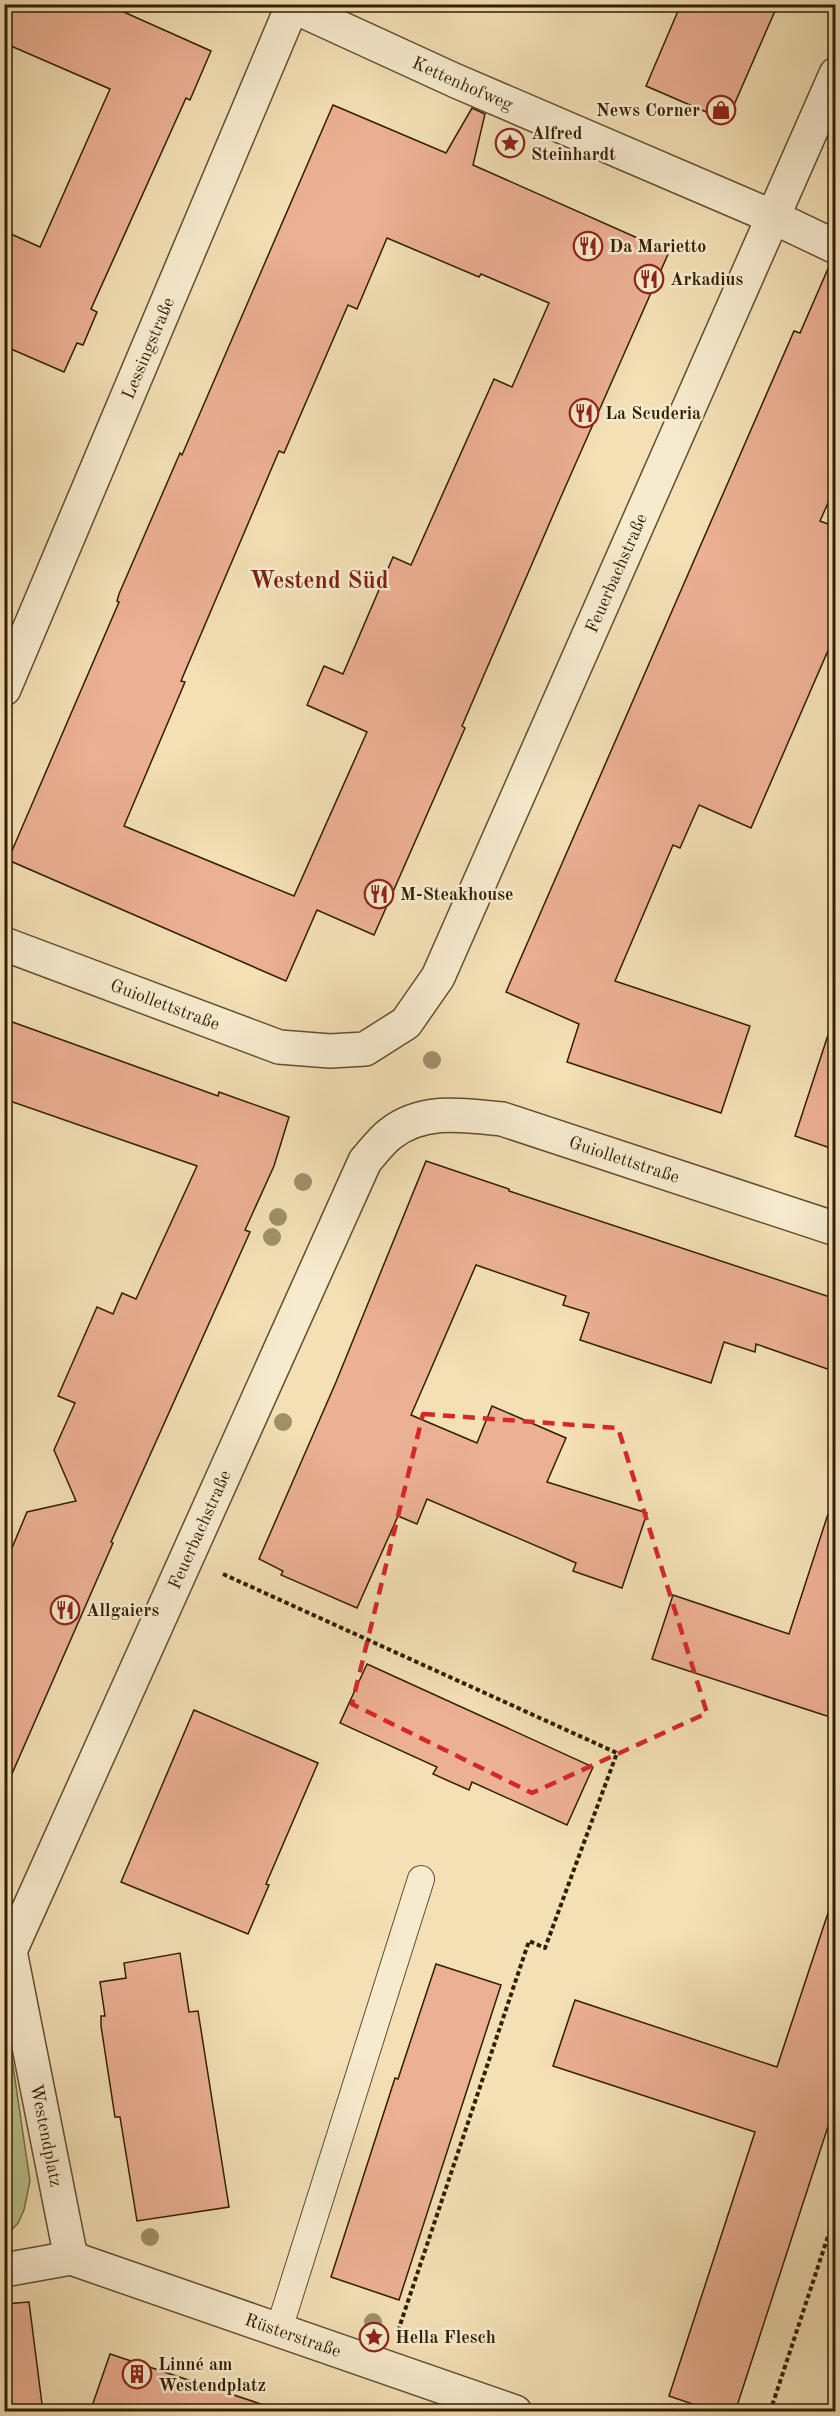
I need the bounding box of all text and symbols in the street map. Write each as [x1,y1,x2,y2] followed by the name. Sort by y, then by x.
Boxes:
[409,54,516,114] street label: Kettenhofweg
[705,94,737,126] shop icon: News Corner
[596,102,700,120] place label: News Corner
[531,125,616,164] place label: Alfred Steinhardt
[494,127,526,159] place icon: Alfred Steinhardt
[572,230,604,262] restaurant icon: Da Marietto
[609,238,706,256] place label: Da Marietto
[633,263,665,295] restaurant icon: Arkadius
[670,271,744,289] place label: Arkadius
[119,295,178,402] street label: Lessingstraße
[568,397,600,429] restaurant icon: La Scuderia
[605,405,701,423] place label: La Scuderia
[583,511,651,636] street label: Feuerbachstraße
[249,570,389,594] district label: Westend Süd
[363,878,395,910] restaurant icon: M-Steakhouse
[400,886,513,904] place label: M-Steakhouse
[108,977,222,1034] street label: Guiollettstraße
[566,1134,682,1187] street label: Guiollettstraße
[166,1468,235,1592] street label: Feuerbachstraße
[49,1594,81,1626] restaurant icon: Allgaiers
[86,1602,159,1620] place label: Allgaiers
[27,2083,65,2189] street label: Westendplatz
[242,2311,343,2361] street label: Rüsterstraße
[358,2321,390,2353] place icon: Hella Flesch
[395,2329,496,2347] place label: Hella Flesch
[158,2356,266,2395] place label: Linné am Westendplatz
[121,2358,153,2390] building icon: Linné am Westendplatz

